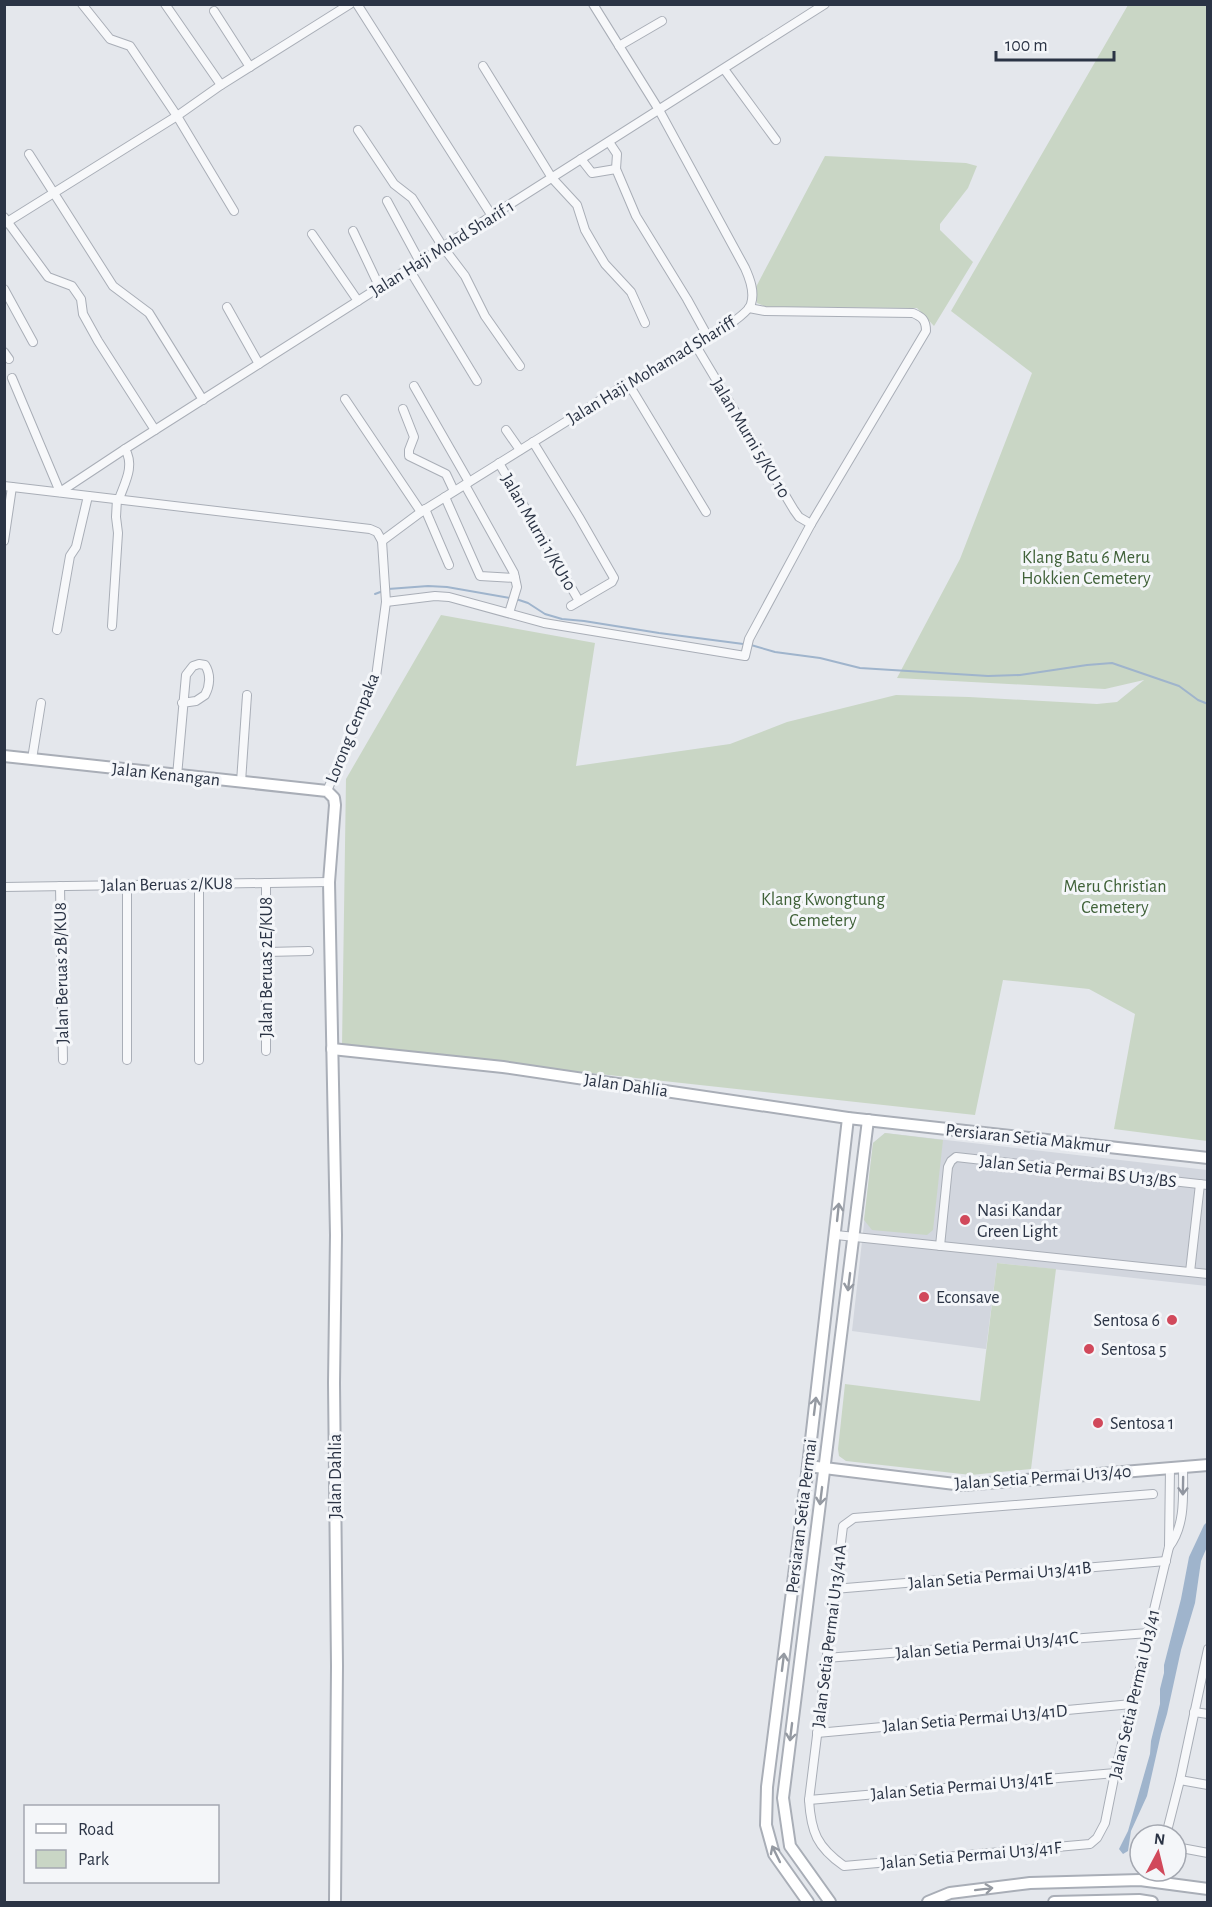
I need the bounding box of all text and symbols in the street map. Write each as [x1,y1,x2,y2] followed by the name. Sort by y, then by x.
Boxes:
[996,24,1114,62] scale bar
[1005,37,1048,55] text: 100 m
[368,197,518,300] street label: Jalan Haji Mohd Sharif 1
[564,313,740,428] street label: Jalan Haji Mohamad Shariff
[707,376,793,501] street label: Jalan Murni 5/KU 10
[497,471,579,594] street label: Jalan Murni 1/KU10
[1021,549,1151,588] park label: Klang Batu 6 Meru Hokkien Cemetery
[323,671,383,786] street label: Lorong Cempaka
[111,760,221,790] street label: Jalan Kenangan
[101,875,233,895] street label: Jalan Beruas 2/KU8
[1064,878,1167,917] park label: Meru Christian Cemetery
[761,891,885,930] park label: Klang Kwongtung Cemetery
[258,897,276,1037] street label: Jalan Beruas 2E/KU8
[52,902,72,1044] street label: Jalan Beruas 2B/KU8
[583,1071,669,1101] street label: Jalan Dahlia
[945,1121,1111,1157] street label: Persiaran Setia Makmur
[978,1153,1177,1191] street label: Jalan Setia Permai BS U13/BS
[977,1202,1062,1241] place label: Nasi Kandar Green Light
[833,1203,844,1223] one-way arrow
[958,1213,972,1227] marker: Nasi Kandar Green Light
[843,1272,854,1292] one-way arrow
[936,1289,1000,1307] place label: Econsave
[917,1290,931,1304] marker: Econsave
[1094,1312,1160,1330] place label: Sentosa 6
[1165,1313,1179,1327] marker: Sentosa 6
[1101,1341,1167,1359] place label: Sentosa 5
[1082,1342,1096,1356] marker: Sentosa 5
[810,1396,821,1416] one-way arrow
[1110,1415,1174,1433] place label: Sentosa 1
[1091,1416,1105,1430] marker: Sentosa 1
[327,1434,345,1518] street label: Jalan Dahlia
[784,1438,820,1594] street label: Persiaran Setia Permai
[954,1463,1132,1493] street label: Jalan Setia Permai U13/40
[1177,1475,1189,1495] one-way arrow
[816,1486,827,1506] one-way arrow
[810,1543,850,1729] street label: Jalan Setia Permai U13/41A
[908,1559,1092,1593] street label: Jalan Setia Permai U13/41B
[1107,1608,1163,1781] street label: Jalan Setia Permai U13/41
[895,1629,1079,1663] street label: Jalan Setia Permai U13/41C
[777,1652,788,1672] one-way arrow
[882,1702,1068,1736] street label: Jalan Setia Permai U13/41D
[785,1721,796,1741] one-way arrow
[870,1770,1054,1804] street label: Jalan Setia Permai U13/41E
[24,1805,219,1883] legend
[78,1821,114,1839] text: Road
[1128,1823,1188,1883] north arrow
[1153,1830,1166,1848] text: N
[880,1839,1063,1873] street label: Jalan Setia Permai U13/41F
[769,1845,781,1863] one-way arrow
[78,1851,110,1869] text: Park
[974,1883,994,1894] one-way arrow

